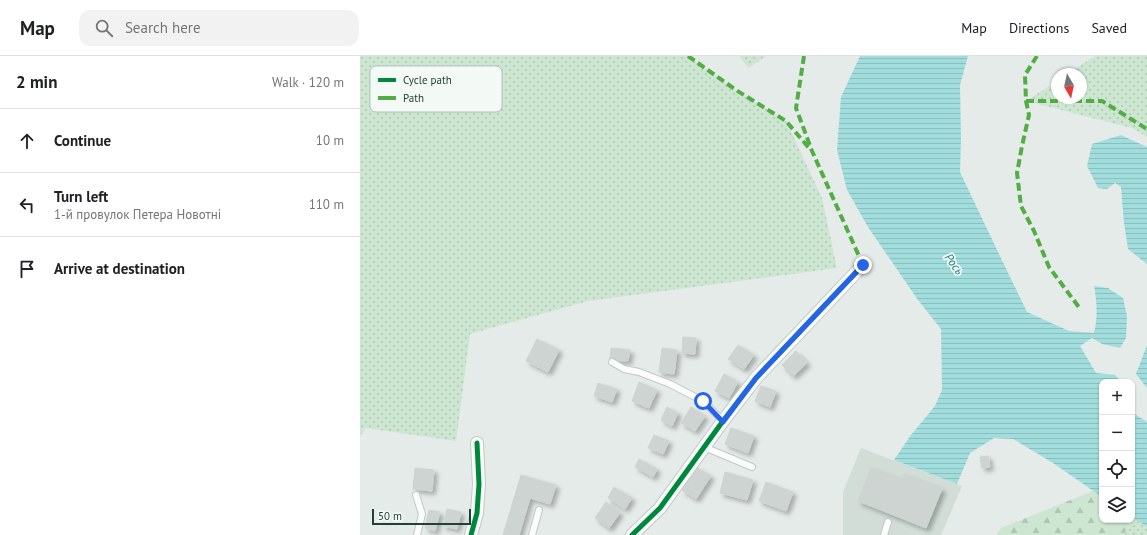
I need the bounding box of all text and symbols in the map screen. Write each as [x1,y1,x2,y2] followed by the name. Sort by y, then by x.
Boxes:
[79,10,359,46] search box
[20,16,55,40] text: Map
[93,17,115,39] icon: search
[125,18,201,37] text: Search here
[961,19,987,37] text: Map
[1009,19,1069,37] text: Directions
[1091,19,1127,37] text: Saved
[370,66,502,112] legend
[1051,68,1087,104] north arrow
[16,71,57,93] text: 2 min
[403,73,452,87] text: Cycle path
[272,74,344,91] text: Walk · 120 m
[403,91,424,105] text: Path
[16,130,38,152] icon: ahead
[54,131,111,150] text: Continue
[316,132,344,149] text: 10 m
[54,187,108,206] text: Turn left
[16,194,38,216] icon: left
[309,196,344,213] text: 110 m
[54,206,221,223] text: 1-й провулок Петера Новотні
[942,250,967,277] water label: Рось
[854,256,872,274] route end
[16,258,38,280] icon: arrive
[54,259,185,278] text: Arrive at destination
[1099,379,1135,523] map controls
[1099,379,1135,415] button: +
[694,392,712,410] route start
[1099,415,1135,451] button: −
[1099,451,1135,487] button: locate
[1099,487,1135,523] button: layers
[372,507,471,526] scale bar
[378,509,402,523] text: 50 m

